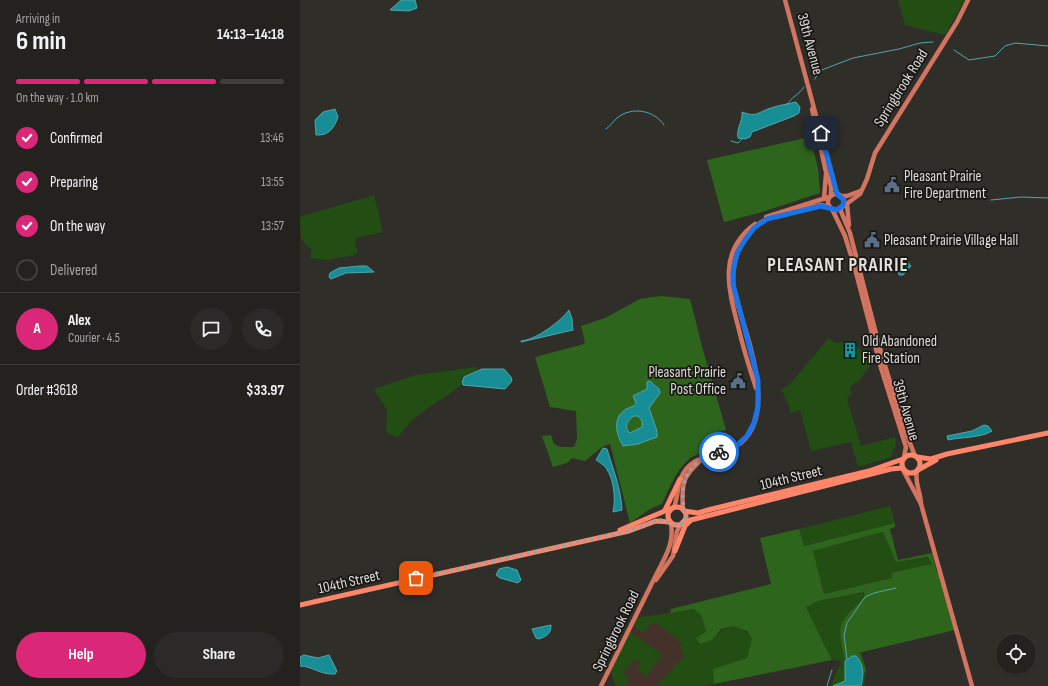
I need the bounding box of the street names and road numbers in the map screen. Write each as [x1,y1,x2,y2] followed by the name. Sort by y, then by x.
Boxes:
[793,11,827,77] street label: 39th Avenue
[870,46,932,130] street label: Springbrook Road
[888,377,924,443] street label: 39th Avenue
[758,461,824,495] street label: 104th Street
[316,566,382,598] street label: 104th Street
[588,587,644,675] street label: Springbrook Road

